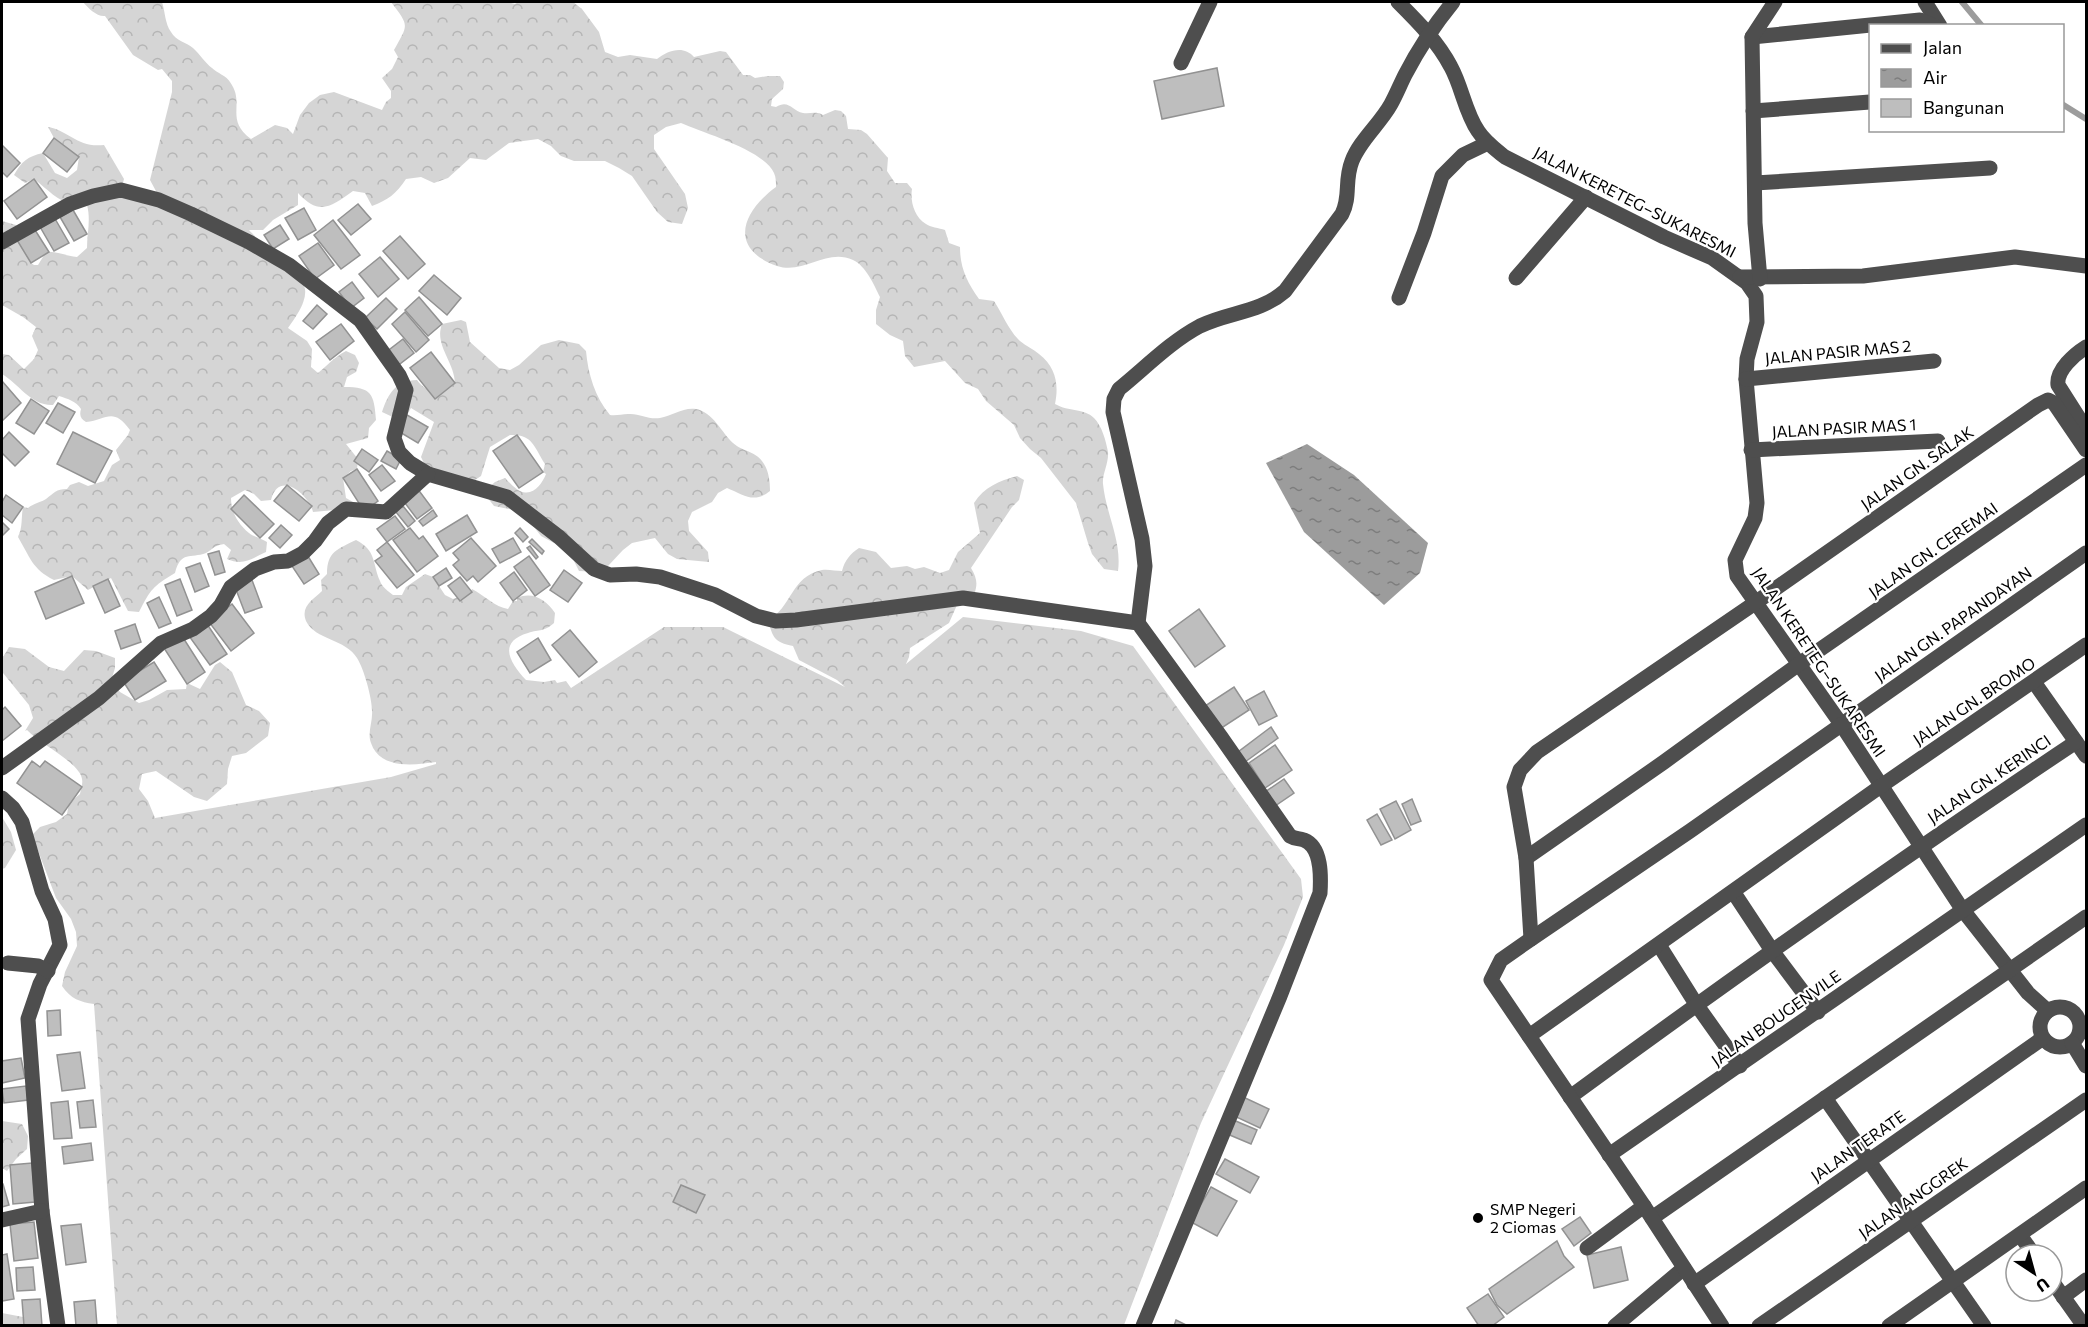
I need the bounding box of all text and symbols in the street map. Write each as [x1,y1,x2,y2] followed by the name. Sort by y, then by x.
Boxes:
[1869,24,2064,132] legend
[1923,36,1962,58] text: Jalan
[1923,66,1947,88] text: Air
[1923,96,2004,118] text: Bangunan
[1531,142,1740,261] street label: JALAN KERETEG–SUKARESMI
[1764,336,1912,367] street label: JALAN PASIR MAS 2
[1771,414,1917,441] street label: JALAN PASIR MAS 1
[1857,422,1977,514] street label: JALAN GN. SALAK
[1865,498,2001,601] street label: JALAN GN. CEREMAI
[1871,562,2035,685] street label: JALAN GN. PAPANDAYAN
[1749,563,1890,760] street label: JALAN KERETEG–SUKARESMI
[1909,653,2038,749] street label: JALAN GN. BROMO
[1923,730,2054,827] street label: JALAN GN. KERINCI
[1707,966,1844,1069] street label: JALAN BOUGENVILE
[1807,1106,1909,1185] street label: JALAN TERATE
[1855,1153,1971,1242] street label: JALAN ANGGREK
[1490,1199,1576,1236] place label: SMP Negeri 2 Ciomas
[1471,1211,1485,1225] marker: SMP Negeri 2 Ciomas
[2004,1243,2064,1303] north arrow
[2033,1274,2053,1297] text: U

